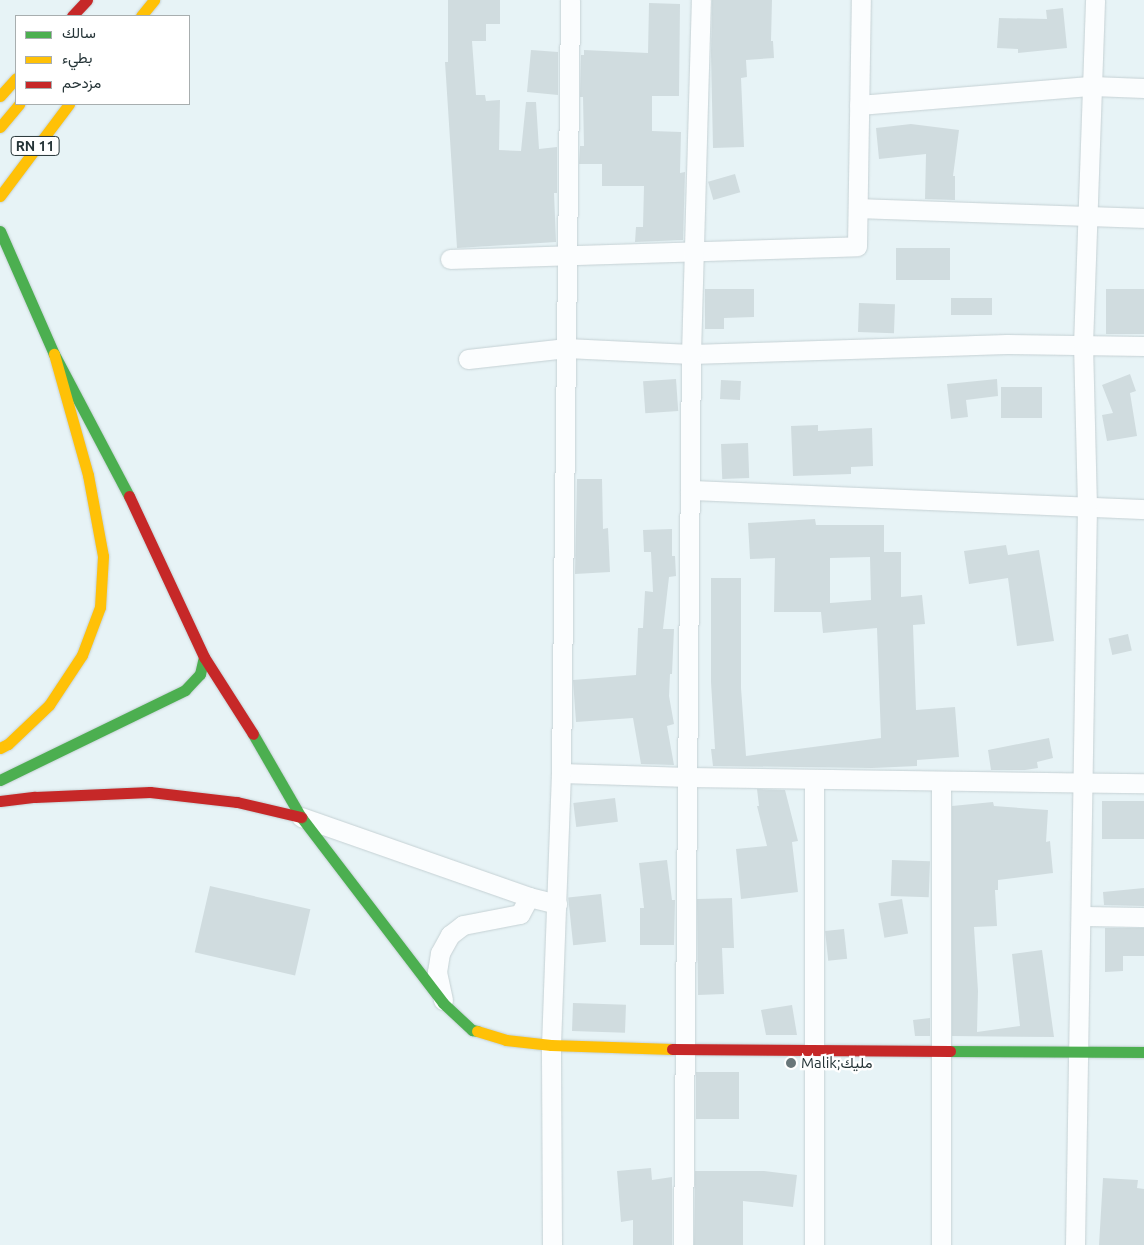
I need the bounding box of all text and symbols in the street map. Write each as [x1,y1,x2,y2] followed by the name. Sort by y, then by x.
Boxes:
[15,15,190,105] legend
[62,24,96,41] text: سالك
[62,49,92,66] text: بطيء
[62,74,101,91] text: مزدحم
[10,134,60,158] road number: RN 11
[801,1054,872,1072] place label: Malik;مليك
[785,1057,797,1069] marker: Malik;مليك

